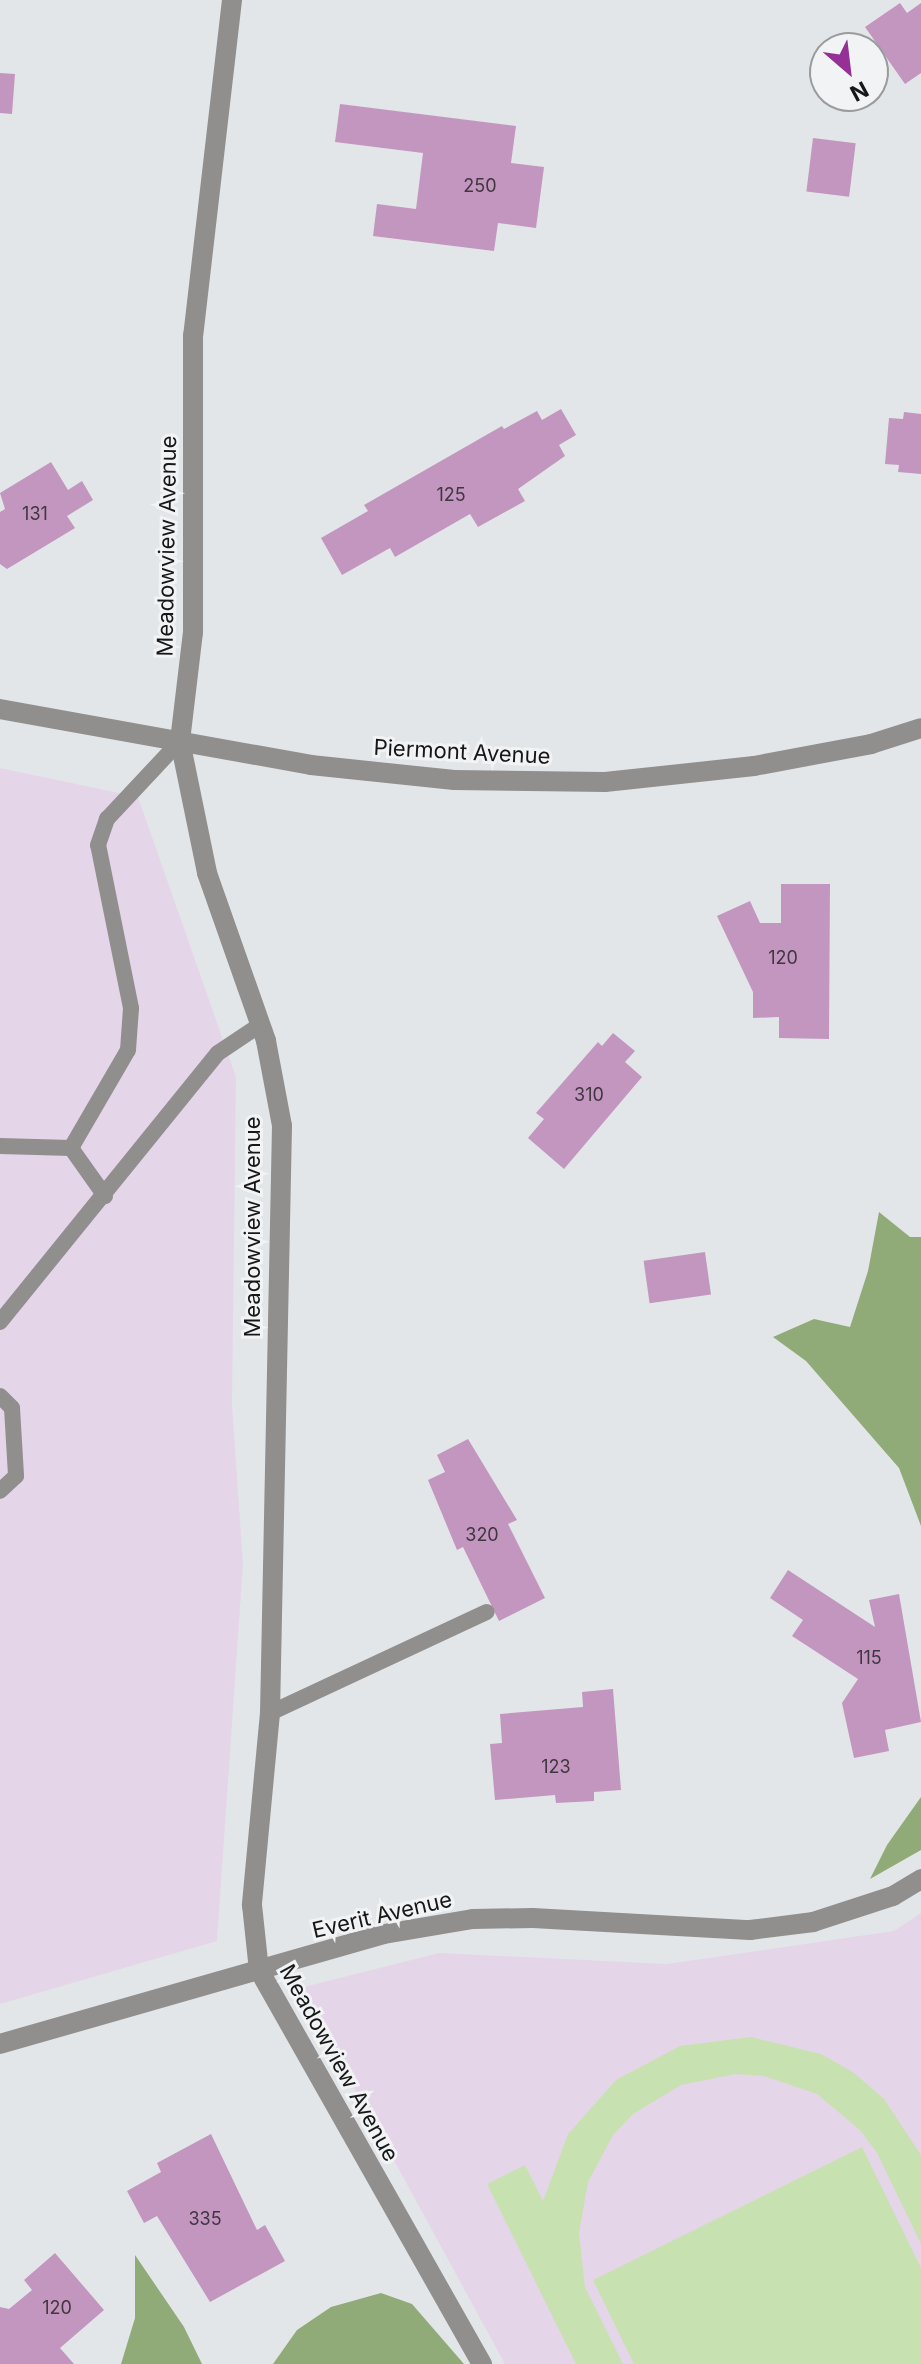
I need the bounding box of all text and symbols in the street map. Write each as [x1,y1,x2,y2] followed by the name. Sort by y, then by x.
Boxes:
[809,32,889,112] north arrow
[846,76,873,107] text: N
[463,175,497,197] house number: 250
[152,435,182,657] street label: Meadowview Avenue
[436,484,466,506] house number: 125
[22,503,48,525] house number: 131
[373,734,551,770] street label: Piermont Avenue
[768,947,798,969] house number: 120
[574,1084,604,1106] house number: 310
[240,1116,266,1338] street label: Meadowview Avenue
[465,1524,499,1546] house number: 320
[856,1647,882,1669] house number: 115
[541,1756,571,1778] house number: 123
[310,1886,454,1944] street label: Everit Avenue
[274,1960,404,2166] street label: Meadowview Avenue
[188,2208,222,2230] house number: 335
[42,2297,72,2319] house number: 120

